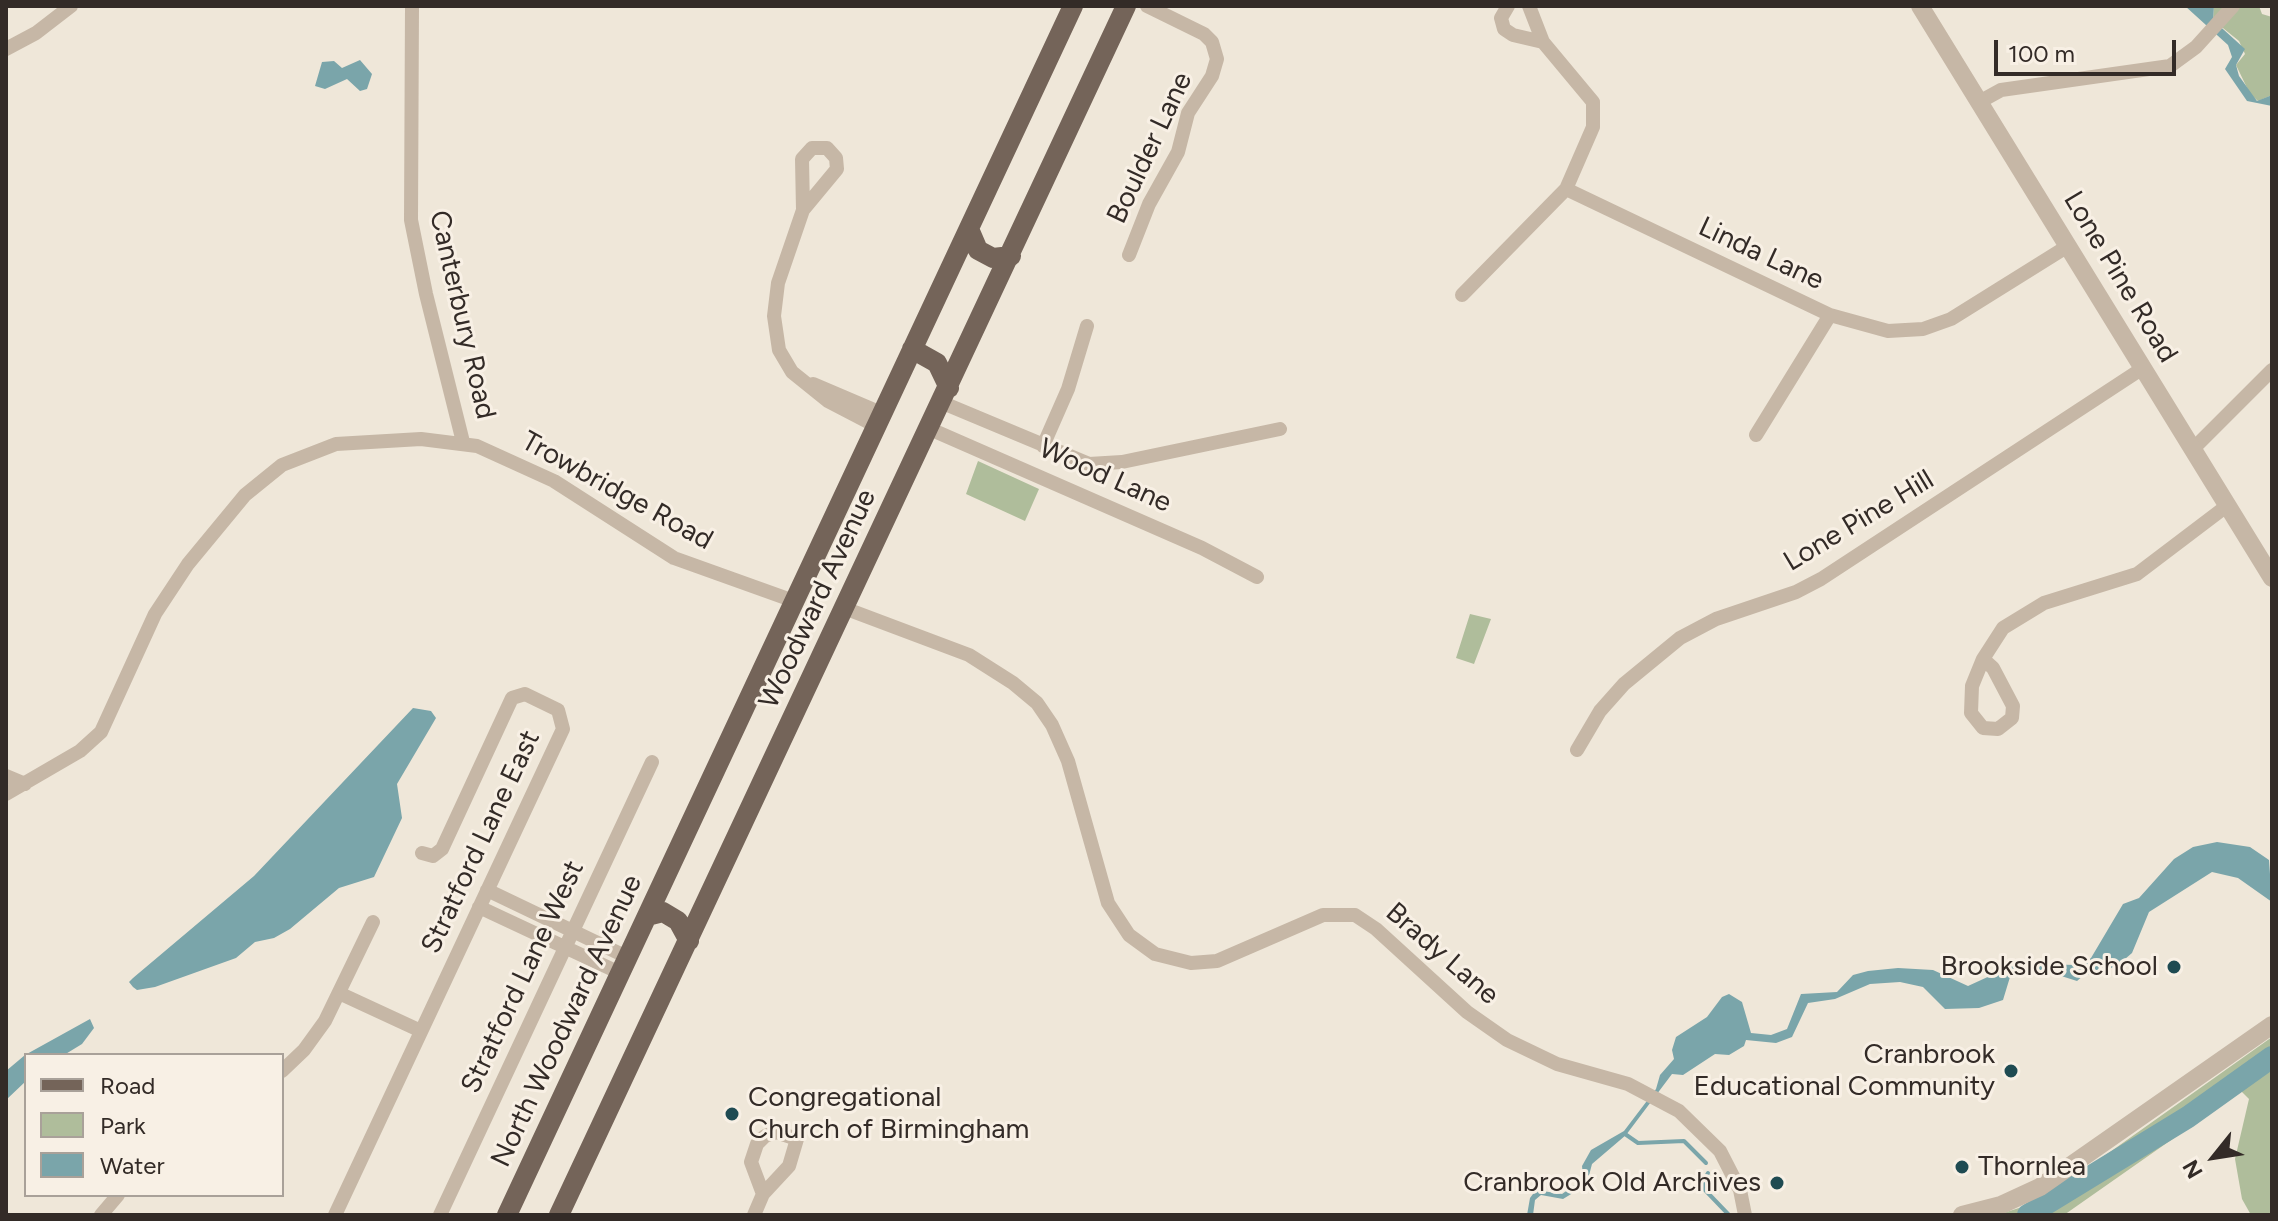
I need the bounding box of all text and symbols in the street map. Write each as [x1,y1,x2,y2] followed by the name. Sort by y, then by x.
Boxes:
[1998,24,2180,74] scale bar
[2008,39,2075,68] text: 100 m
[1100,67,1200,229] street label: Boulder Lane
[2056,185,2184,369] street label: Lone Pine Road
[422,207,502,423] street label: Canterbury Road
[1693,210,1829,298] street label: Linda Lane
[516,425,718,557] street label: Trowbridge Road
[1034,432,1176,520] street label: Wood Lane
[1778,463,1940,579] street label: Lone Pine Hill
[752,484,884,714] street label: Woodward Avenue
[415,725,547,959] street label: Stratford Lane East
[454,855,592,1099] street label: Stratford Lane West
[484,870,650,1172] street label: North Woodward Avenue
[1379,896,1505,1012] street label: Brady Lane
[1941,950,2158,984] place label: Brookside School
[2165,958,2183,976] marker: Brookside School
[1694,1038,1995,1104] place label: Cranbrook Educational Community
[24,1053,284,1197] legend
[2002,1062,2020,1080] marker: Cranbrook Educational Community
[100,1071,155,1100] text: Road
[748,1081,1029,1147] place label: Congregational Church of Birmingham
[723,1105,741,1123] marker: Congregational Church of Birmingham
[100,1111,146,1140] text: Park
[2174,1117,2254,1197] north arrow
[1978,1150,2086,1184] place label: Thornlea
[100,1151,165,1180] text: Water
[2177,1155,2209,1183] text: N
[1953,1158,1971,1176] marker: Thornlea
[1463,1166,1761,1200] place label: Cranbrook Old Archives
[1768,1174,1786,1192] marker: Cranbrook Old Archives

